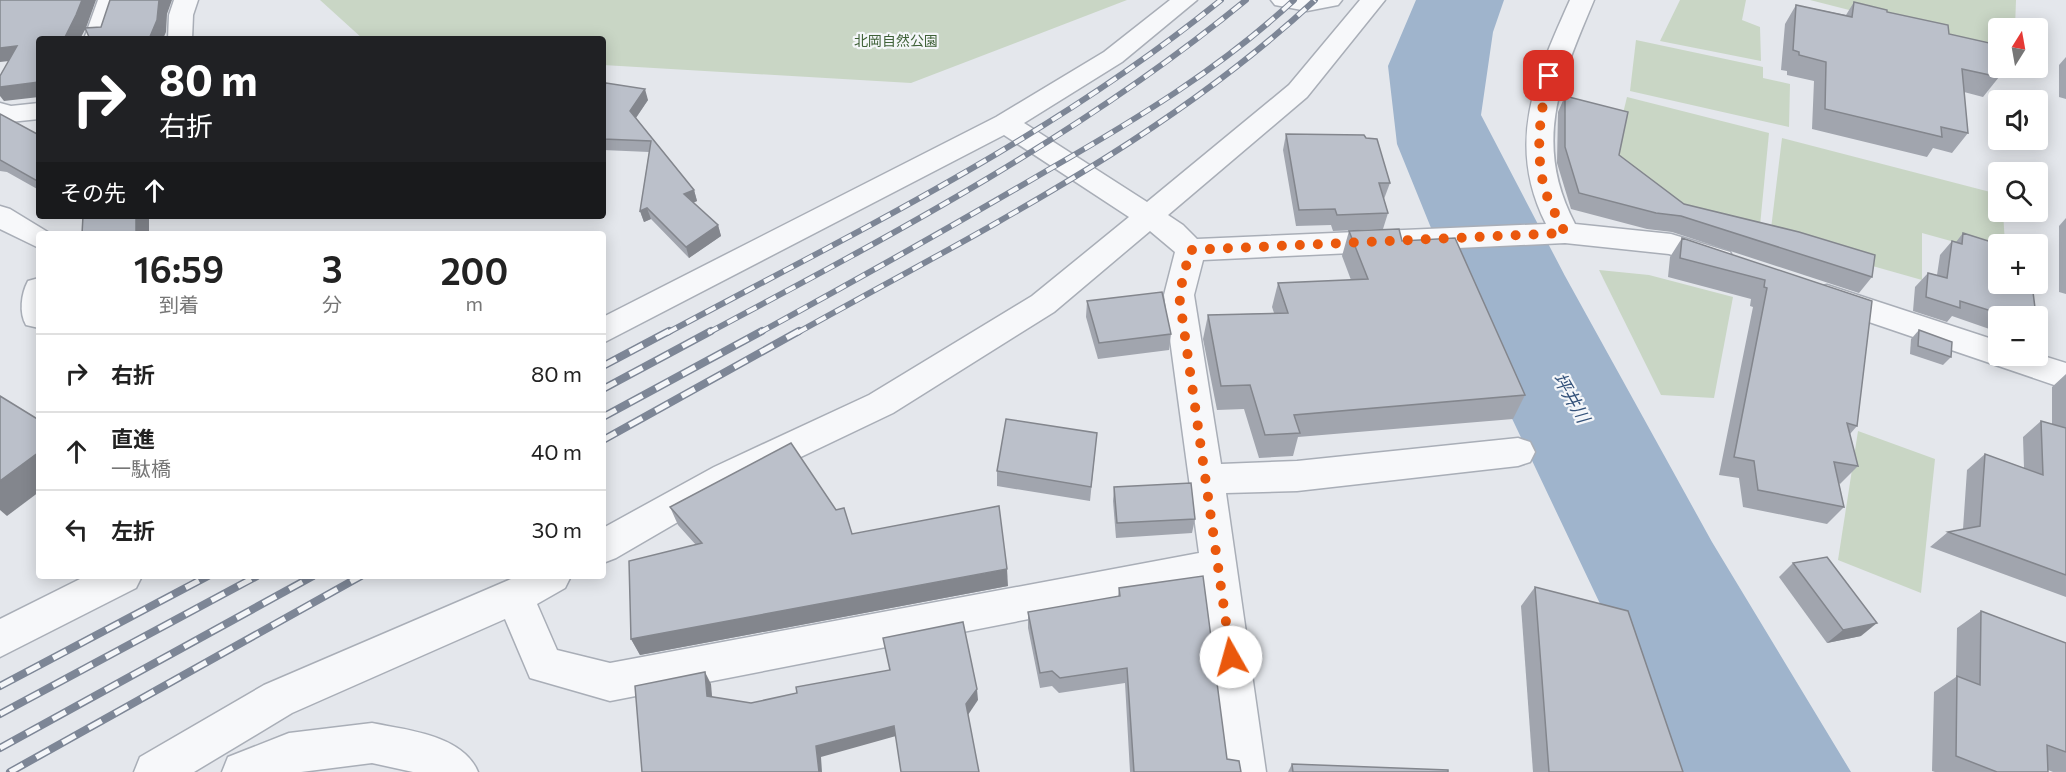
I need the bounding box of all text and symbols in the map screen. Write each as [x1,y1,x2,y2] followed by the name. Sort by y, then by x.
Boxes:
[1988,18,2048,78] north arrow
[1988,18,2048,366] map controls
[854,32,938,49] park label: 北岡自然公園
[1523,50,1574,101] pin
[159,53,258,105] text: 80 m
[1532,59,1565,92] icon: arrive
[60,60,138,138] icon: right
[1988,90,2048,150] button: sound
[159,109,213,142] text: 右折
[1988,162,2048,222] button: search
[138,174,171,207] icon: ahead
[60,179,126,206] text: その先
[1988,234,2048,294] button: +
[134,246,224,290] text: 16:59
[322,246,343,290] text: 3
[441,248,508,292] text: 200
[466,291,483,315] text: m
[159,292,199,316] text: 到着
[322,292,342,316] text: 分
[1988,306,2048,366] button: −
[60,357,93,390] icon: right
[531,360,582,387] text: 80 m
[111,361,155,388] text: 右折
[1549,369,1596,428] water label: 坪井川
[111,425,155,452] text: 直進
[60,435,93,468] icon: ahead
[531,438,582,465] text: 40 m
[111,456,171,480] text: 一駄橋
[60,513,93,546] icon: left
[532,516,582,543] text: 30 m
[111,517,155,544] text: 左折
[1199,625,1263,689] position arrow

